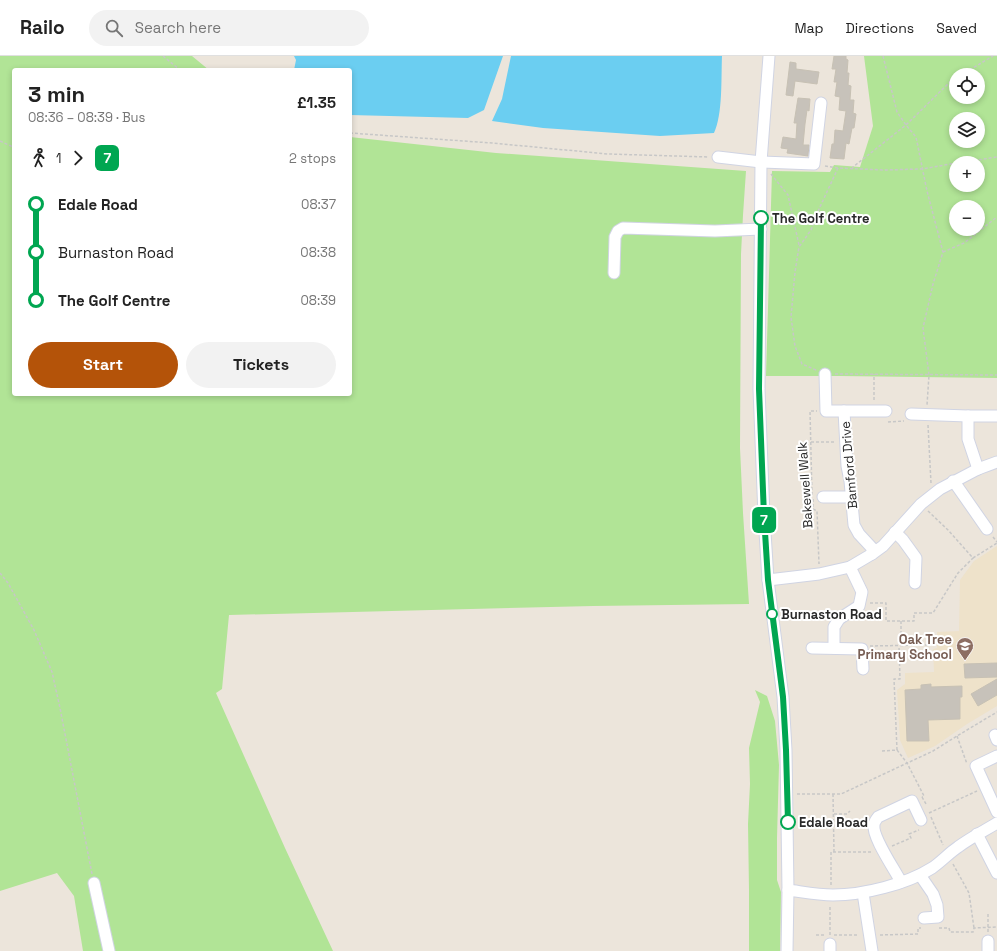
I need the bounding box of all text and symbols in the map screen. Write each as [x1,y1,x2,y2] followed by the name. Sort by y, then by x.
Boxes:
[89,10,369,46] search box
[20,15,65,40] text: Railo
[103,17,125,39] icon: search
[135,18,221,37] text: Search here
[794,19,824,37] text: Map
[846,19,914,37] text: Directions
[936,19,977,37] text: Saved
[949,68,985,236] map controls
[949,68,985,104] button: locate
[28,80,85,108] text: 3 min
[297,93,336,112] text: £1.35
[28,109,145,126] text: 08:36 – 08:39 · Bus
[949,112,985,148] button: layers
[28,147,50,169] icon: walk
[67,147,89,169] icon: forward
[103,149,111,167] text: 7
[56,150,61,167] text: 1
[289,150,336,167] text: 2 stops
[949,156,985,192] button: +
[58,195,138,214] text: Edale Road
[301,196,336,213] text: 08:37
[949,200,985,236] button: −
[753,210,769,226] marker: The Golf Centre
[772,210,870,227] place label: The Golf Centre
[58,243,174,262] text: Burnaston Road
[300,244,336,261] text: 08:38
[58,291,171,310] text: The Golf Centre
[300,292,336,309] text: 08:39
[28,342,178,388] button: Start
[186,342,336,388] button: Tickets
[837,420,861,510] street label: Bamford Drive
[793,441,817,529] street label: Bakewell Walk
[751,507,777,533] line badge: 7
[760,511,768,529] text: 7
[781,606,882,623] place label: Burnaston Road
[766,608,778,620] marker: Burnaston Road
[858,631,952,663] place label: Oak Tree Primary School
[955,636,975,661] school or university icon: Oak Tree Primary School
[780,814,796,830] marker: Edale Road
[799,814,868,831] place label: Edale Road

